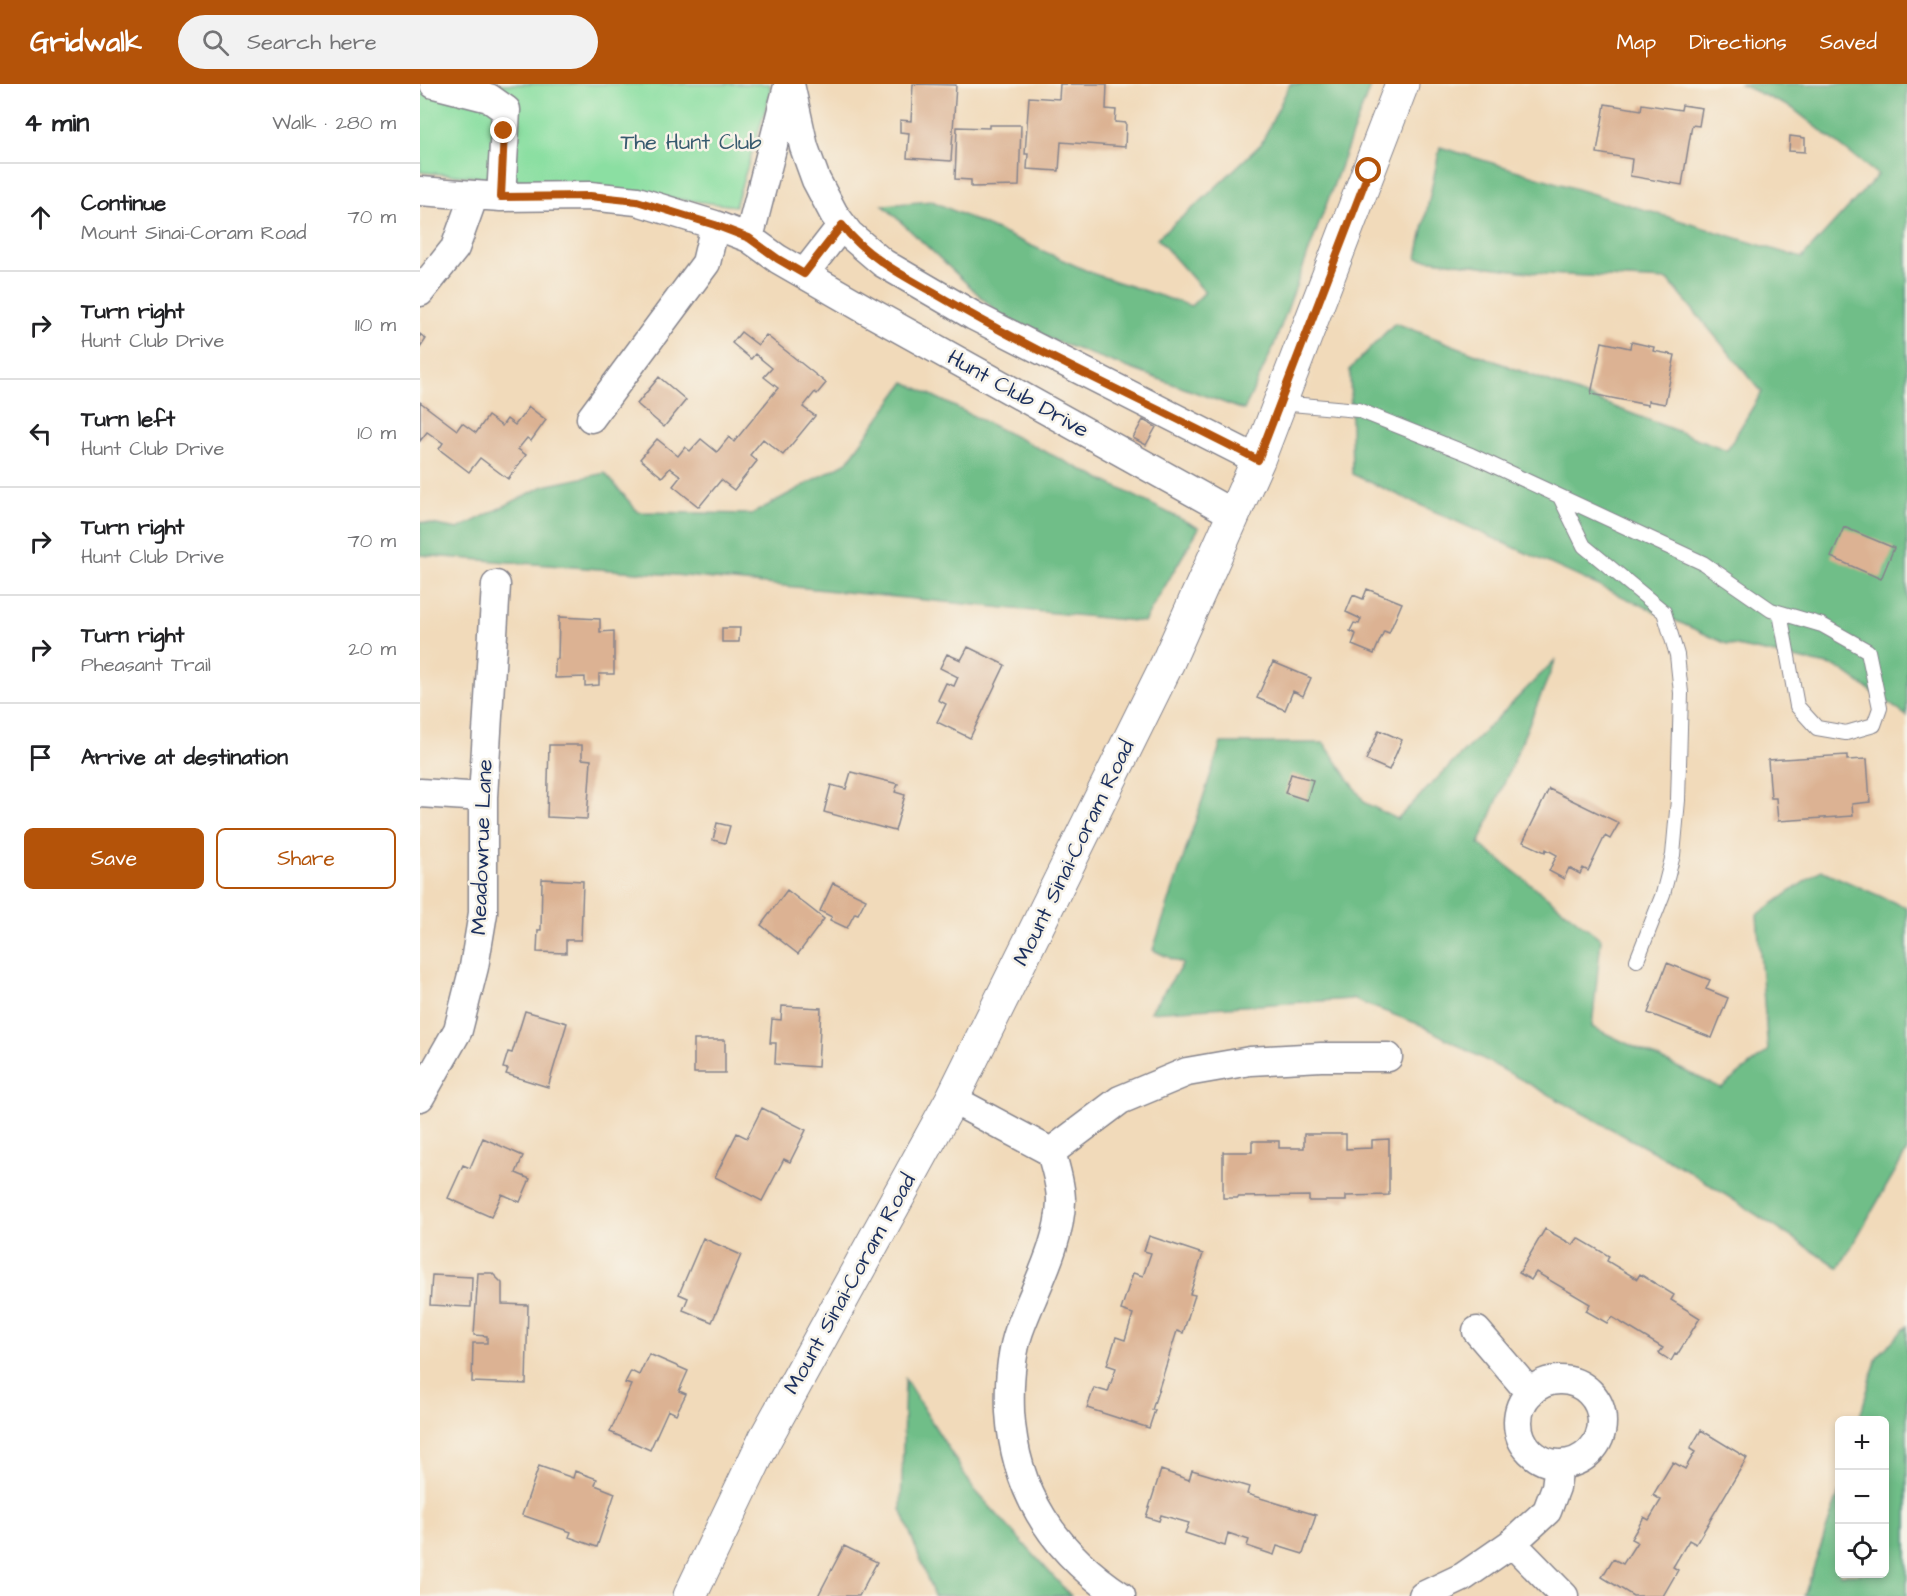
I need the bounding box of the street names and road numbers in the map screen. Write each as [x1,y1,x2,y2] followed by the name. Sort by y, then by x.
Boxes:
[942,342,1095,446] street label: Hunt Club Drive
[1006,735,1142,971] street label: Mount Sinai-Coram Road
[463,758,501,936] street label: Meadowrue Lane
[776,1168,924,1400] street label: Mount Sinai-Coram Road

